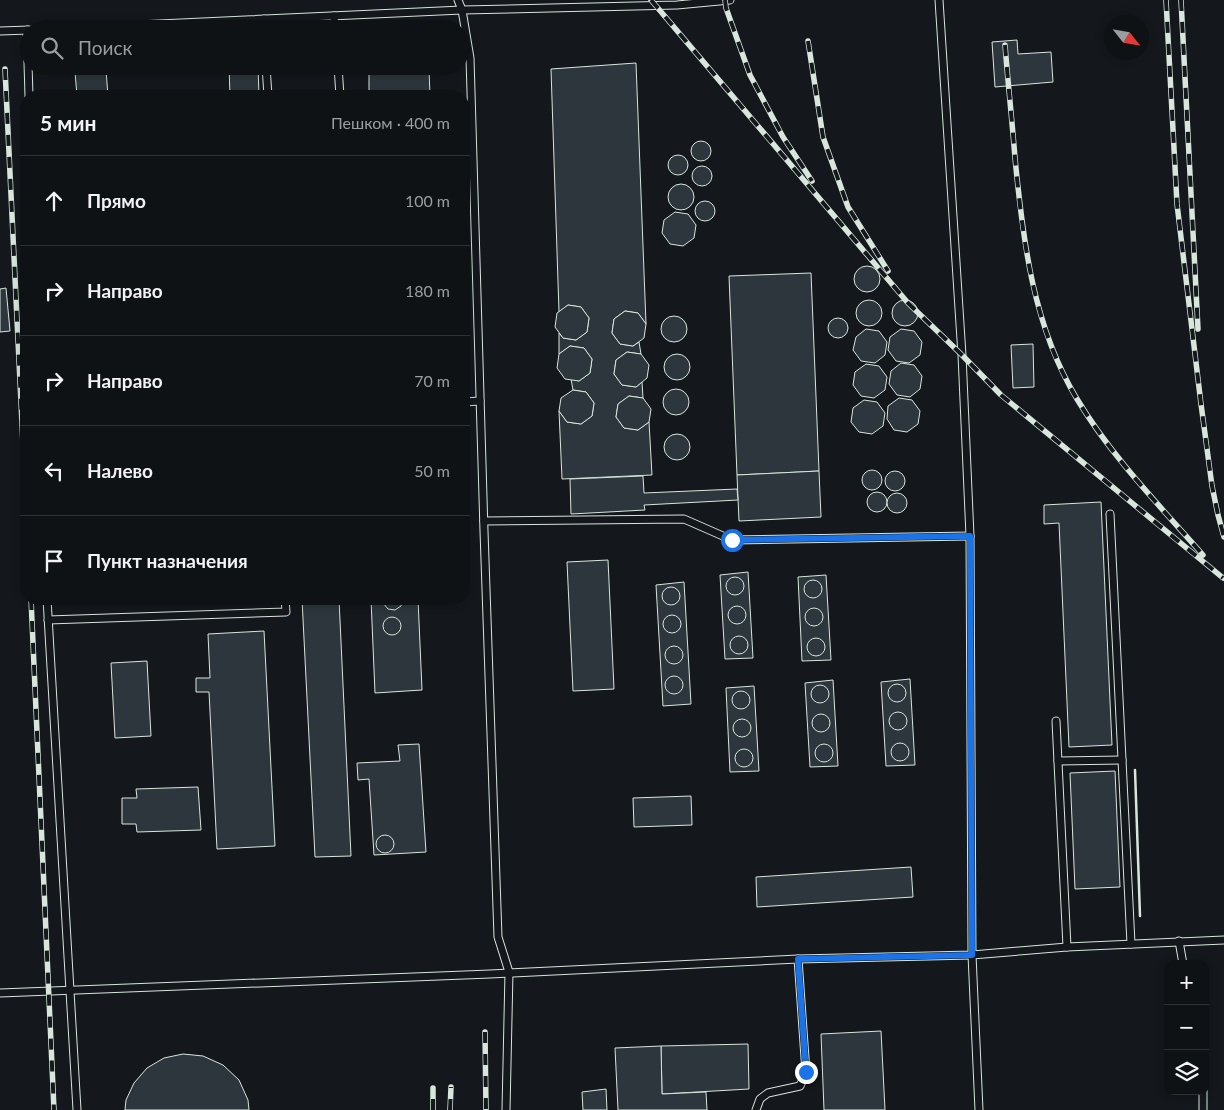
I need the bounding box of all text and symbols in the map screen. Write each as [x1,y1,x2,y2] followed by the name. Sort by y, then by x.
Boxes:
[1104,15,1149,60] north arrow
[20,20,470,75] search box
[38,34,66,62] icon: search
[78,36,132,59] text: Поиск
[40,110,97,135] text: 5 мин
[331,113,450,132] text: Пешком · 400 m
[40,187,68,215] icon: ahead
[87,189,146,212] text: Прямо
[405,191,450,210] text: 100 m
[40,277,68,305] icon: right
[87,279,163,302] text: Направо
[405,281,450,300] text: 180 m
[40,367,68,395] icon: right
[87,369,163,392] text: Направо
[414,371,450,390] text: 70 m
[40,457,68,485] icon: left
[87,459,153,482] text: Налево
[414,461,450,480] text: 50 m
[721,529,744,552] route start
[40,547,68,575] icon: arrive
[87,549,248,572] text: Пункт назначения
[1164,960,1209,1095] map controls
[1164,960,1209,1005] button: +
[1164,1005,1209,1050] button: −
[1164,1050,1209,1095] button: layers
[795,1061,818,1084] route end

